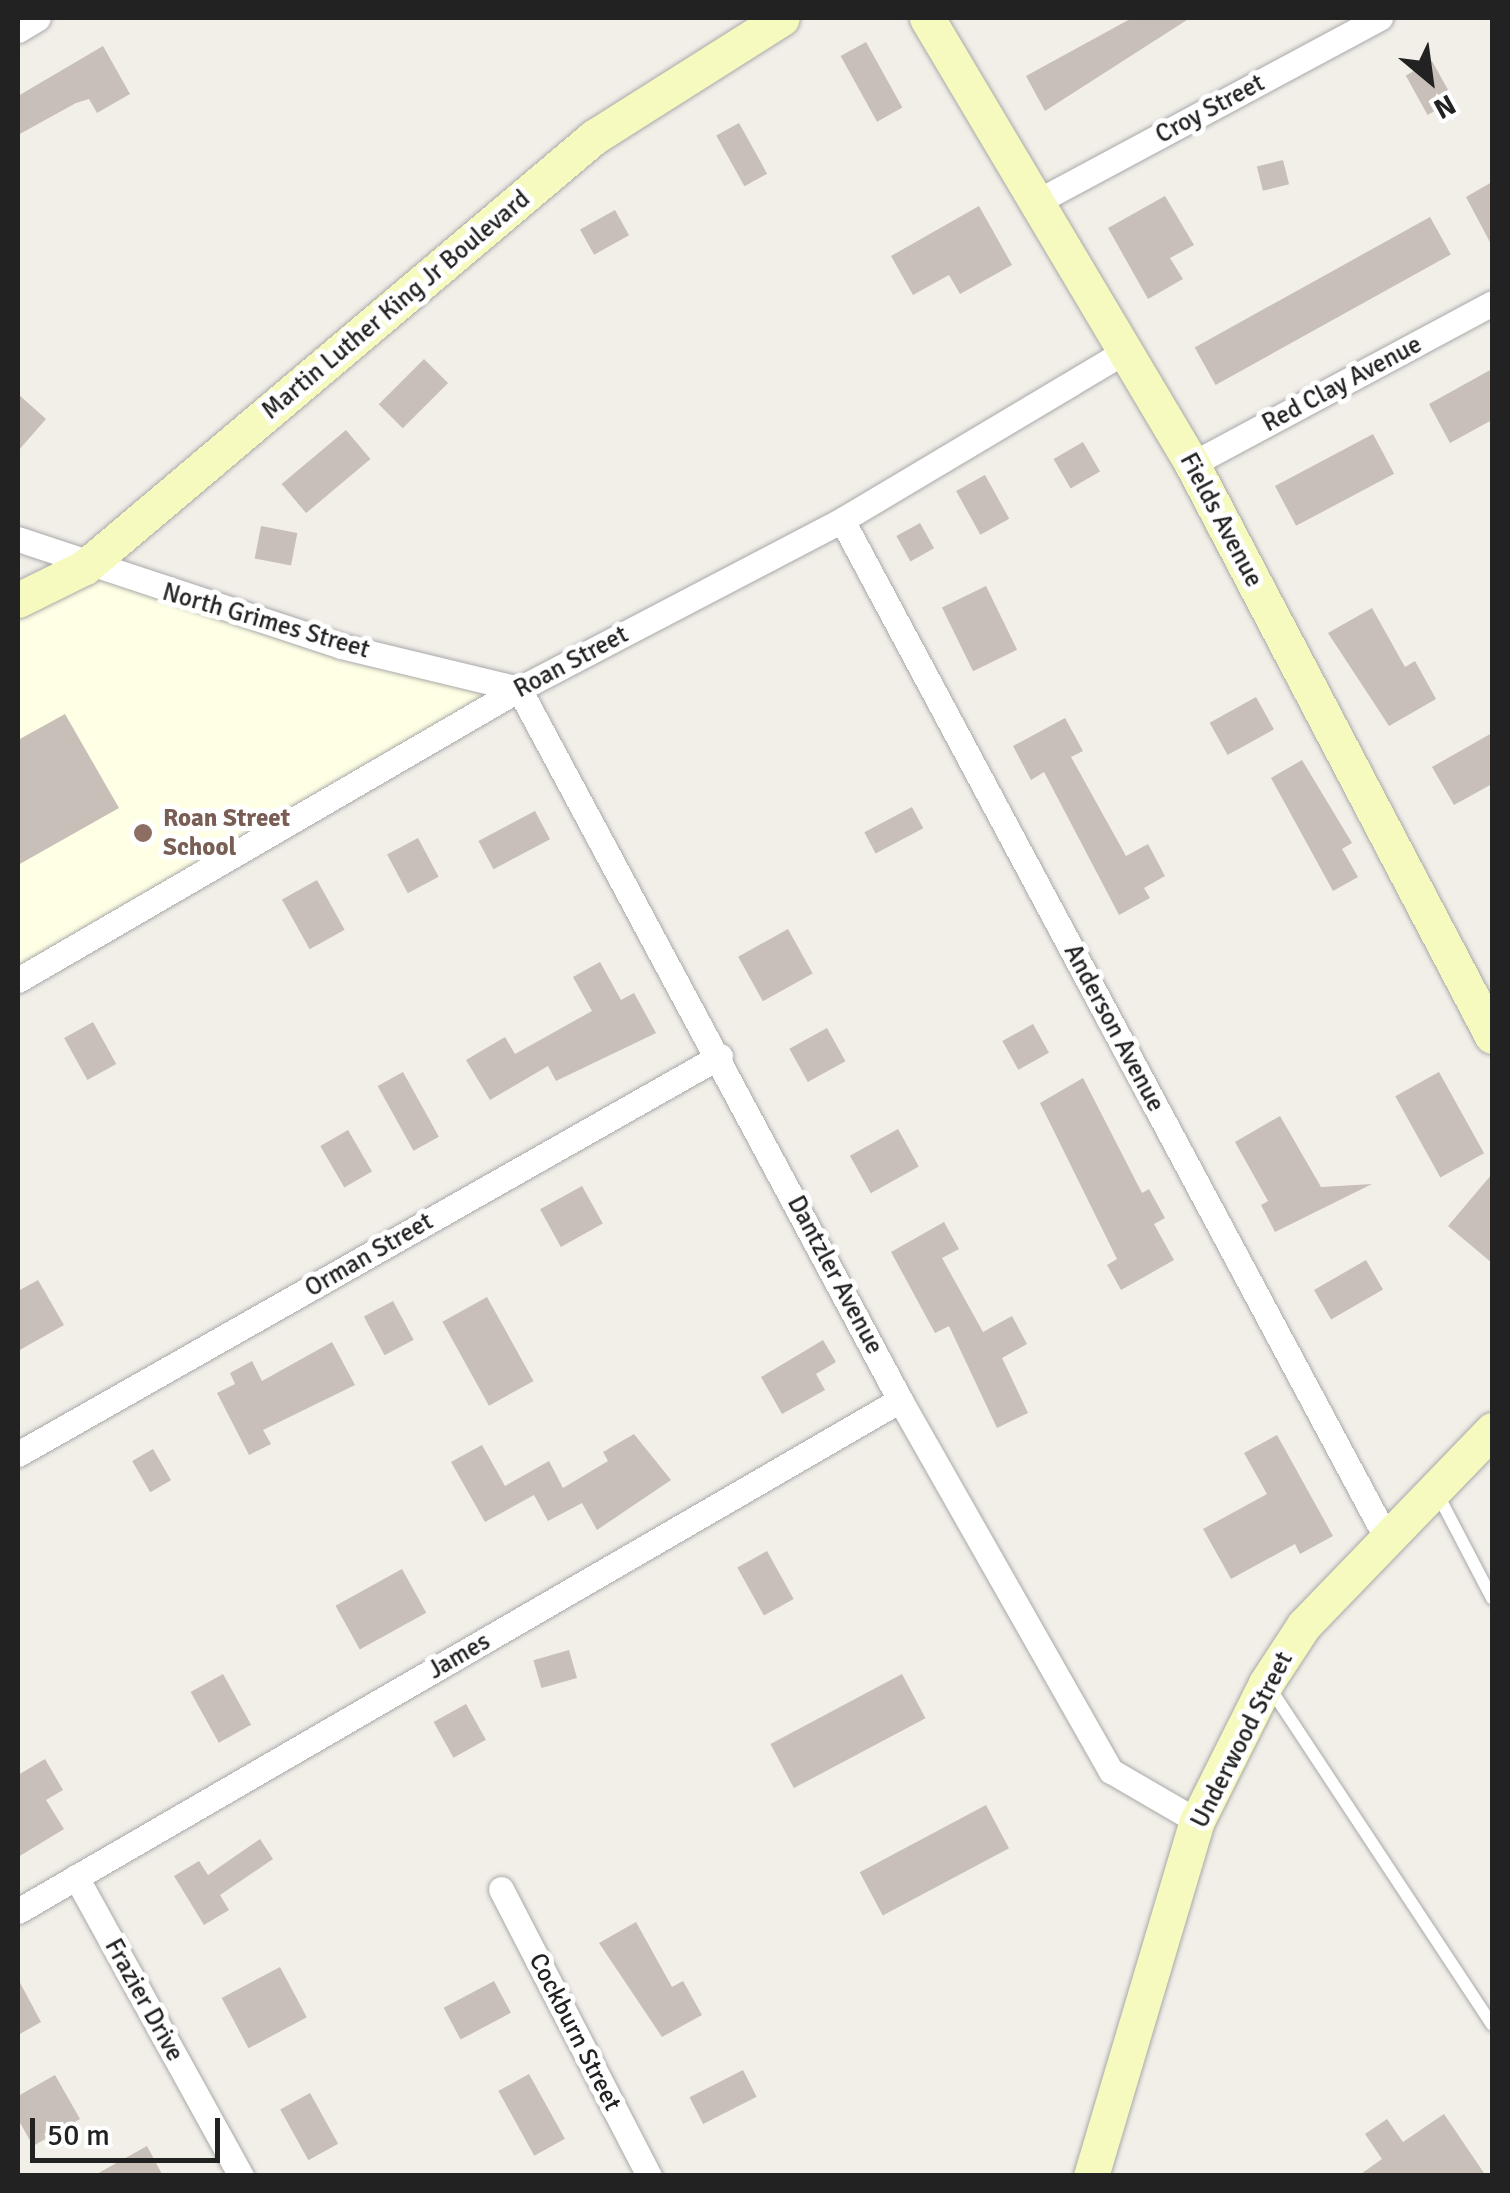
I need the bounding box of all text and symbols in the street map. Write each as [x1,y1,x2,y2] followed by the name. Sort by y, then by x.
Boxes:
[1380,30,1480,130] north arrow
[1151,68,1269,150] street label: Croy Street
[1428,87,1461,126] text: N
[256,184,536,426] street label: Martin Luther King Jr Boulevard
[1257,329,1427,439] street label: Red Clay Avenue
[1173,448,1269,592] street label: Fields Avenue
[159,577,373,665] street label: North Grimes Street
[509,620,633,704] street label: Roan Street
[163,804,290,863] place label: Roan Street School
[132,822,154,844] marker: Roan Street School
[1057,939,1171,1117] street label: Anderson Avenue
[781,1191,889,1359] street label: Dantzler Avenue
[300,1206,438,1304] street label: Orman Street
[423,1626,495,1686] street label: James
[1185,1647,1299,1833] street label: Underwood Street
[98,1934,190,2066] street label: Frazier Drive
[522,1948,628,2116] street label: Cockburn Street
[35,2098,225,2160] scale bar
[47,2117,110,2154] text: 50 m

